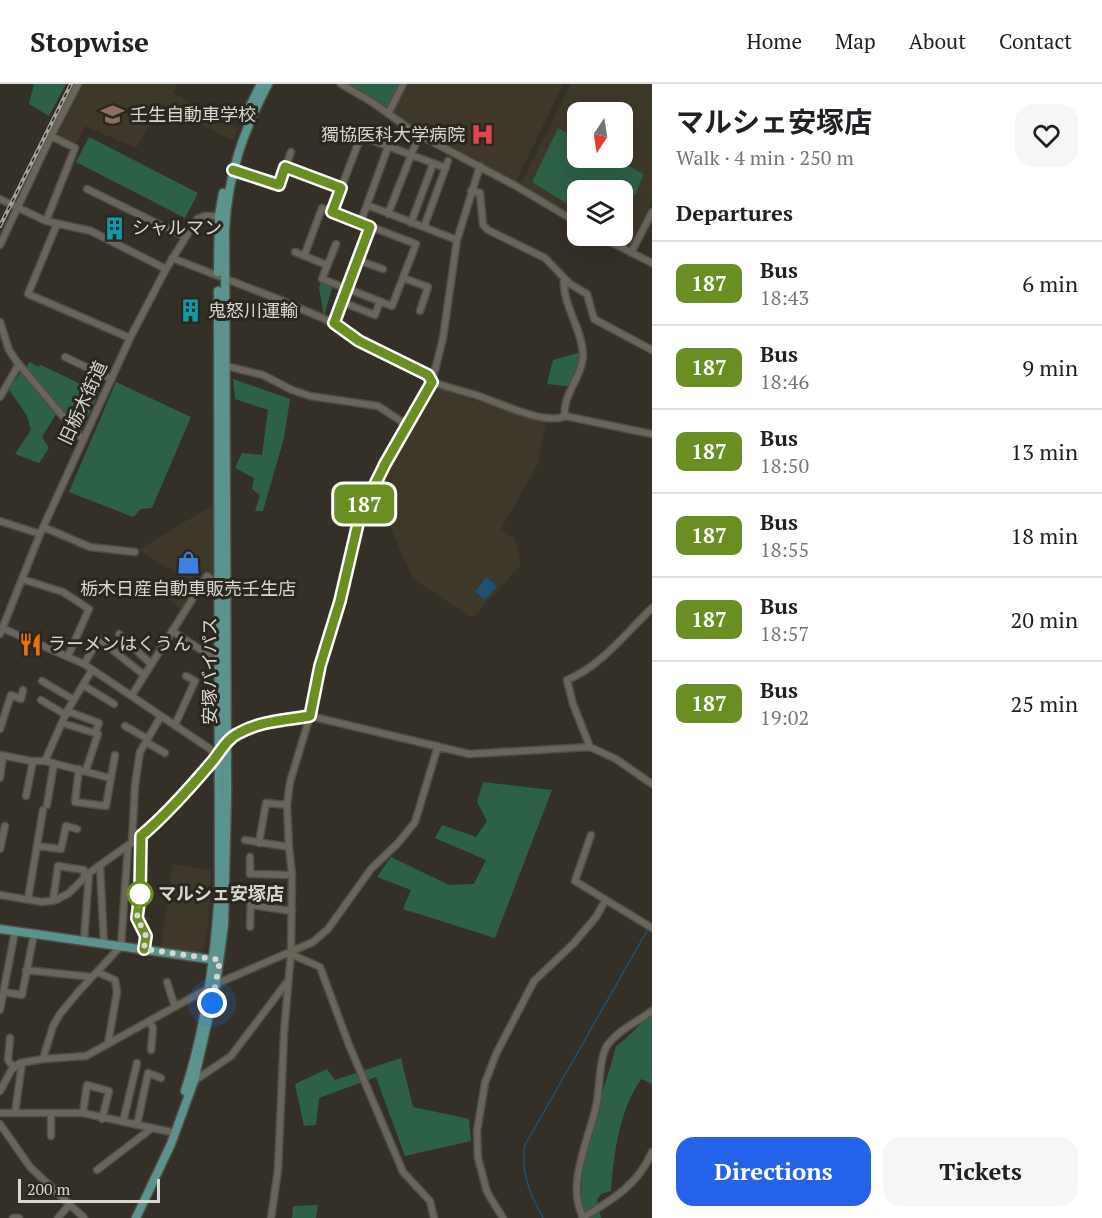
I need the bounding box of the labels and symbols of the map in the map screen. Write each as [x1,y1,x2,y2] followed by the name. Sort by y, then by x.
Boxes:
[99,102,125,128] school or university icon: 壬生自動車学校
[130,102,256,126] place label: 壬生自動車学校
[567,102,633,168] north arrow
[321,122,465,146] place label: 獨協医科大学病院
[470,122,496,148] hospital icon: 獨協医科大学病院
[101,215,127,241] building icon: シャルマン
[132,215,222,239] place label: シャルマン
[177,298,203,324] building icon: 鬼怒川運輸
[208,298,298,322] place label: 鬼怒川運輸
[52,357,112,448] street label: 旧栃木街道
[330,484,398,524] line badge: 187
[175,550,201,576] shop icon: 栃木日産自動車販売壬生店
[80,576,296,600] place label: 栃木日産自動車販売壬生店
[197,617,221,725] street label: 安塚バイパス
[17,631,43,657] restaurant icon: ラーメンはくうん
[48,631,191,655] place label: ラーメンはくうん
[127,881,153,907] marker: マルシェ安塚店
[158,881,284,905] place label: マルシェ安塚店
[197,988,227,1018] your location
[18,1176,160,1204] scale bar

